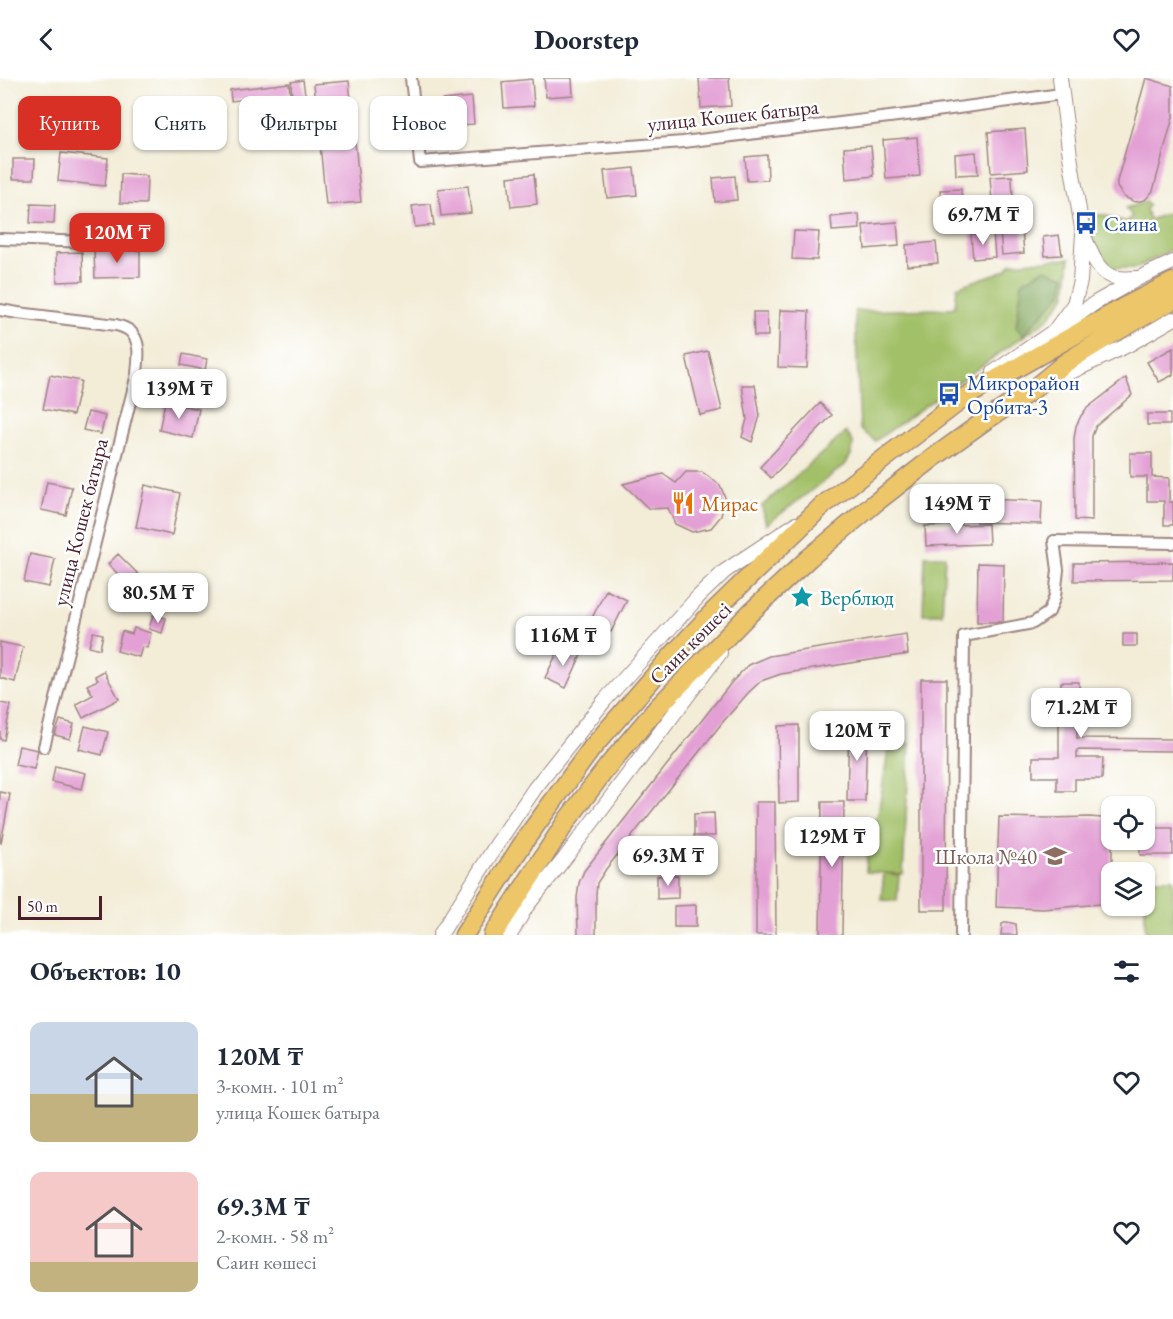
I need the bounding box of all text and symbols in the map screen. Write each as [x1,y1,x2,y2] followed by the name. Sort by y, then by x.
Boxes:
[534,22,639,57] text: Doorstep
[30,23,63,56] icon: back
[1110,23,1143,56] icon: heart
[646,93,821,137] street label: улица Кошек батыра
[18,96,121,150] chip: Купить
[133,96,227,150] chip: Снять
[239,96,358,150] chip: Фильтры
[370,96,467,150] chip: Новое
[928,195,1038,246] pin: 69.7M ₸
[947,201,1019,227] text: 69.7M ₸
[1073,210,1099,236] bus stop icon: Саина
[1104,210,1158,237] place label: Саина
[68,213,166,264] pin: 120M ₸
[84,219,150,245] text: 120M ₸
[130,369,228,420] pin: 139M ₸
[967,369,1080,420] place label: Микрорайон Орбита-3
[146,375,212,401] text: 139M ₸
[936,381,962,407] bus stop icon: Микрорайон Орбита-3
[46,435,114,609] street label: улица Кошек батыра
[908,484,1006,535] pin: 149M ₸
[670,490,696,516] restaurant icon: Мирас
[701,490,758,517] place label: Мирас
[924,490,990,516] text: 149M ₸
[103,573,213,624] pin: 80.5M ₸
[122,579,194,605] text: 80.5M ₸
[789,584,815,610] place icon: Верблюд
[820,584,894,611] place label: Верблюд
[643,596,737,690] street label: Саин көшесі
[514,616,612,667] pin: 116M ₸
[530,622,596,648] text: 116M ₸
[1026,688,1136,739] pin: 71.2M ₸
[1045,694,1117,720] text: 71.2M ₸
[808,711,906,762] pin: 120M ₸
[824,717,890,743] text: 120M ₸
[1101,796,1155,916] map controls
[1101,796,1155,850] button: locate
[783,817,881,868] pin: 129M ₸
[799,823,865,849] text: 129M ₸
[613,836,723,887] pin: 69.3M ₸
[632,842,704,868] text: 69.3M ₸
[935,843,1037,870] place label: Школа №40
[1042,843,1068,869] school or university icon: Школа №40
[1101,862,1155,916] button: layers
[18,893,102,920] scale bar
[27,896,58,917] text: 50 m
[30,954,181,988] text: Объектов: 10
[1110,955,1143,988] icon: filters
[216,1039,303,1073] text: 120M ₸
[78,1046,150,1118] icon: home
[1110,1066,1143,1099] icon: heart
[216,1073,344,1099] text: 3-комн. · 101 m²
[216,1099,380,1125] text: улица Кошек батыра
[216,1189,310,1223] text: 69.3M ₸
[78,1196,150,1268] icon: home
[1110,1216,1143,1249] icon: heart
[216,1223,334,1249] text: 2-комн. · 58 m²
[216,1249,317,1275] text: Саин көшесі

